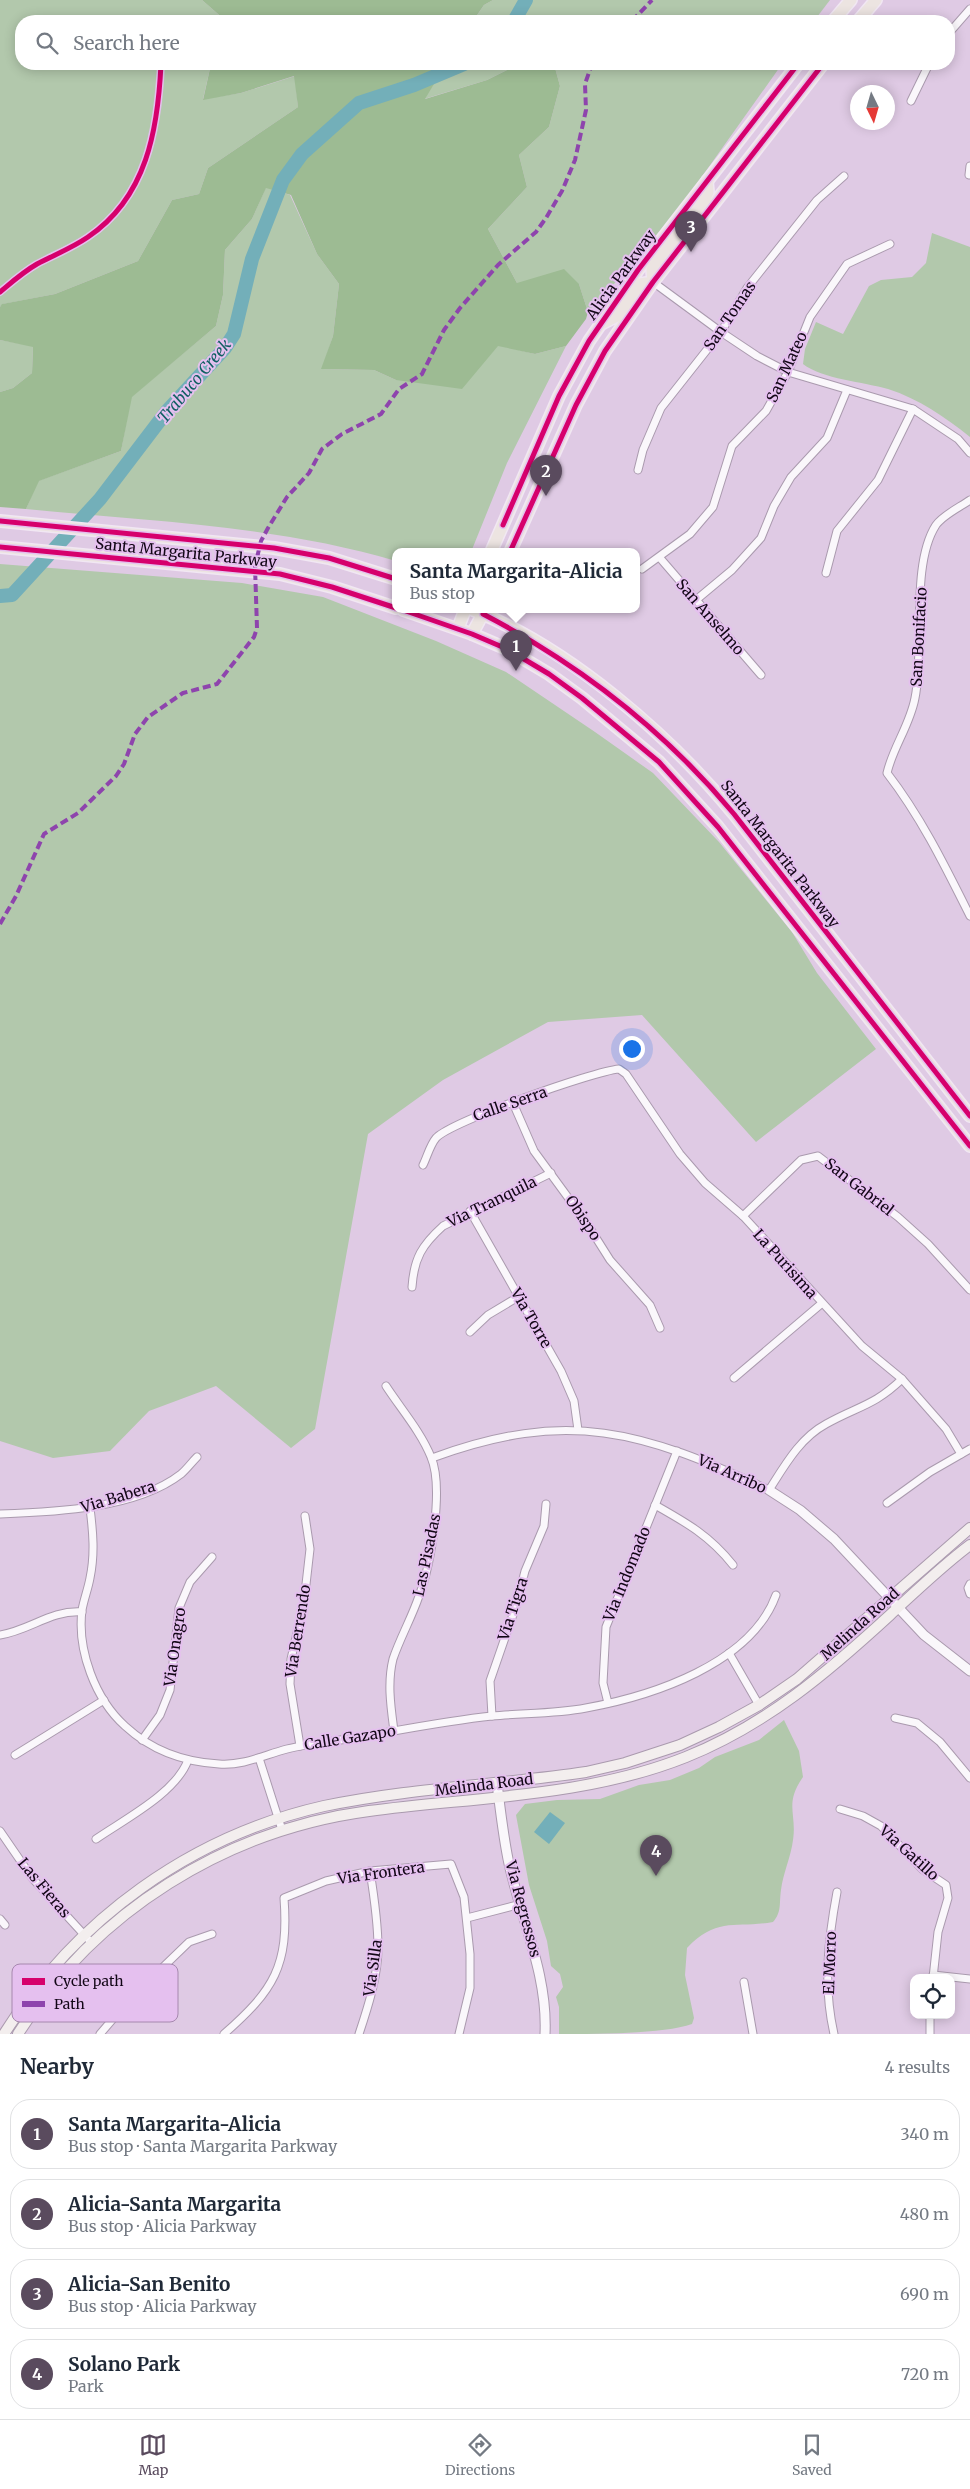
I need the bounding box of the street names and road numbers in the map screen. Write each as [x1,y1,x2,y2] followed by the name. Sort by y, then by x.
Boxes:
[581,226,660,324] street label: Alicia Parkway
[699,277,760,354] street label: San Tomas
[762,328,811,405] street label: San Mateo
[94,534,278,572] street label: Santa Margarita Parkway
[672,575,749,659] street label: San Anselmo
[906,587,931,687] street label: San Bonifacio
[717,776,844,932] street label: Santa Margarita Parkway
[470,1082,549,1125] street label: Calle Serra
[821,1154,898,1220] street label: San Gabriel
[443,1172,540,1232] street label: Via Tranquila
[561,1192,605,1244] street label: Obispo
[749,1225,822,1302] street label: La Purisima
[506,1284,556,1351] street label: Via Torre
[694,1450,770,1497] street label: Via Arribo
[78,1476,157,1517] street label: Via Babera
[409,1512,444,1598] street label: Las Pisadas
[599,1523,654,1625] street label: Via Indomado
[493,1575,532,1644] street label: Via Tigra
[281,1583,314,1680] street label: Via Berrendo
[816,1583,903,1664] street label: Melinda Road
[159,1606,189,1689] street label: Via Onagro
[303,1721,397,1754] street label: Calle Gazapo
[434,1769,534,1800] street label: Melinda Road
[875,1820,943,1885] street label: Via Gatillo
[14,1854,75,1922] street label: Las Fieras
[335,1857,426,1888] street label: Via Frontera
[501,1858,545,1959] street label: Via Regressos
[819,1931,840,1995] street label: El Morro
[359,1938,386,1999] street label: Via Silla

